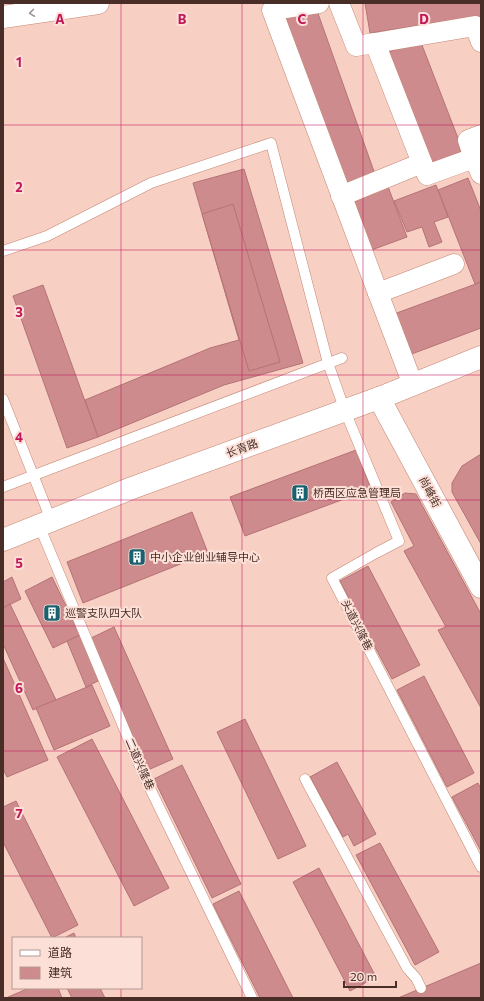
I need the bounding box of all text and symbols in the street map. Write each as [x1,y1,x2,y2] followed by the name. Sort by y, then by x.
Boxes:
[29,8,35,17] one-way arrow
[55,11,65,27] text: A
[178,11,187,27] text: B
[298,11,307,27] text: C
[419,11,429,27] text: D
[16,54,22,70] text: 1
[15,179,23,195] text: 2
[15,304,23,320] text: 3
[15,429,23,445] text: 4
[224,436,260,459] street label: 长青路
[417,474,444,509] street label: 尚峰街
[290,483,310,503] building icon: 桥西区应急管理局
[313,486,401,499] place label: 桥西区应急管理局
[127,547,147,567] building icon: 中小企业创业辅导中心
[150,550,260,563] place label: 中小企业创业辅导中心
[15,555,23,571] text: 5
[339,597,376,652] street label: 头道兴隆巷
[42,603,62,623] building icon: 巡警支队四大队
[65,606,142,619] place label: 巡警支队四大队
[15,680,23,696] text: 6
[123,736,158,792] street label: 二道兴隆巷
[15,805,23,821] text: 7
[12,937,142,989] legend
[48,945,72,959] text: 道路
[344,963,396,989] scale bar
[48,965,72,979] text: 建筑
[350,969,377,983] text: 20 m

